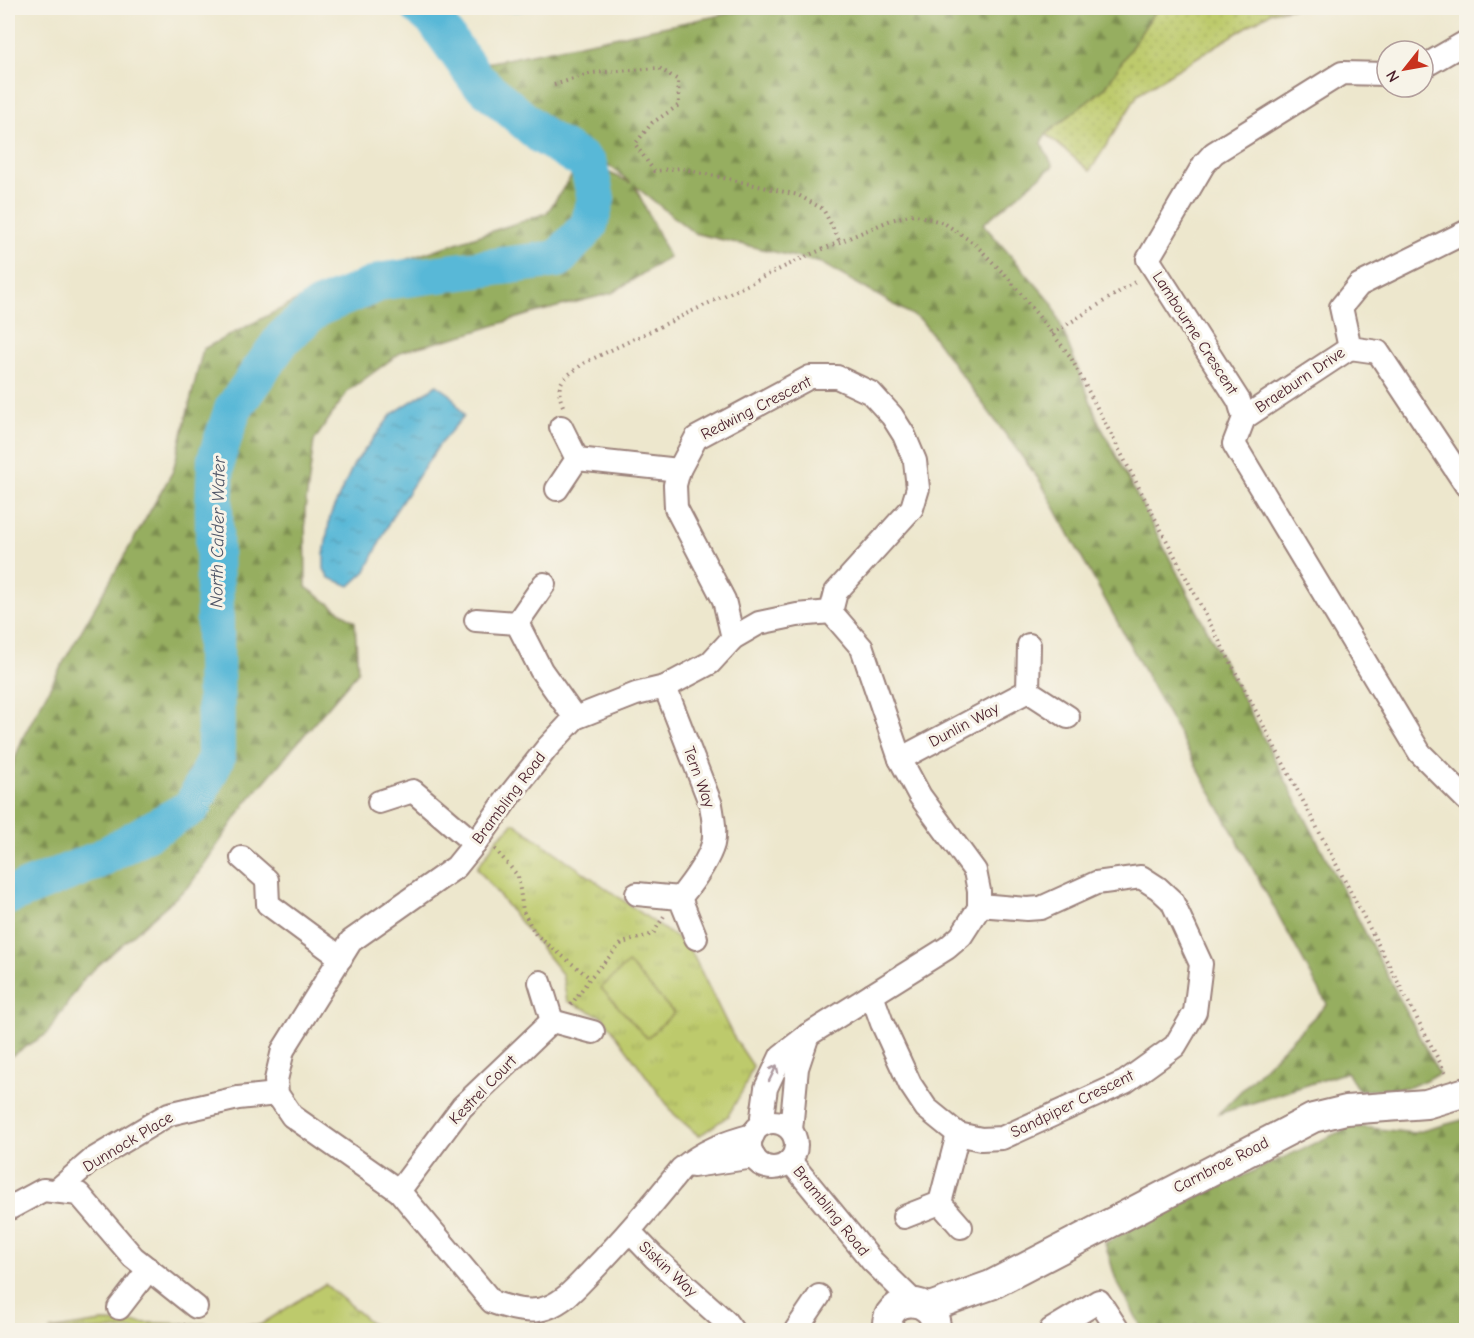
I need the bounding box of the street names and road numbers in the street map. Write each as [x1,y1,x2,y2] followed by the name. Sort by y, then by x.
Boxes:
[1149,268,1242,398] street label: Lambourne Crescent
[1252,343,1348,417] street label: Braeburn Drive
[698,372,815,444] street label: Redwing Crescent
[926,699,1003,751] street label: Dunlin Way
[680,744,719,811] street label: Tern Way
[469,749,549,847] street label: Brambling Road
[446,1052,521,1128] street label: Kestrel Court
[1008,1066,1137,1142] street label: Sandpiper Crescent
[80,1108,176,1176] street label: Dunnock Place
[1170,1133,1272,1197] street label: Carnbroe Road
[789,1162,873,1260] street label: Brambling Road
[635,1238,701,1301] street label: Siskin Way

